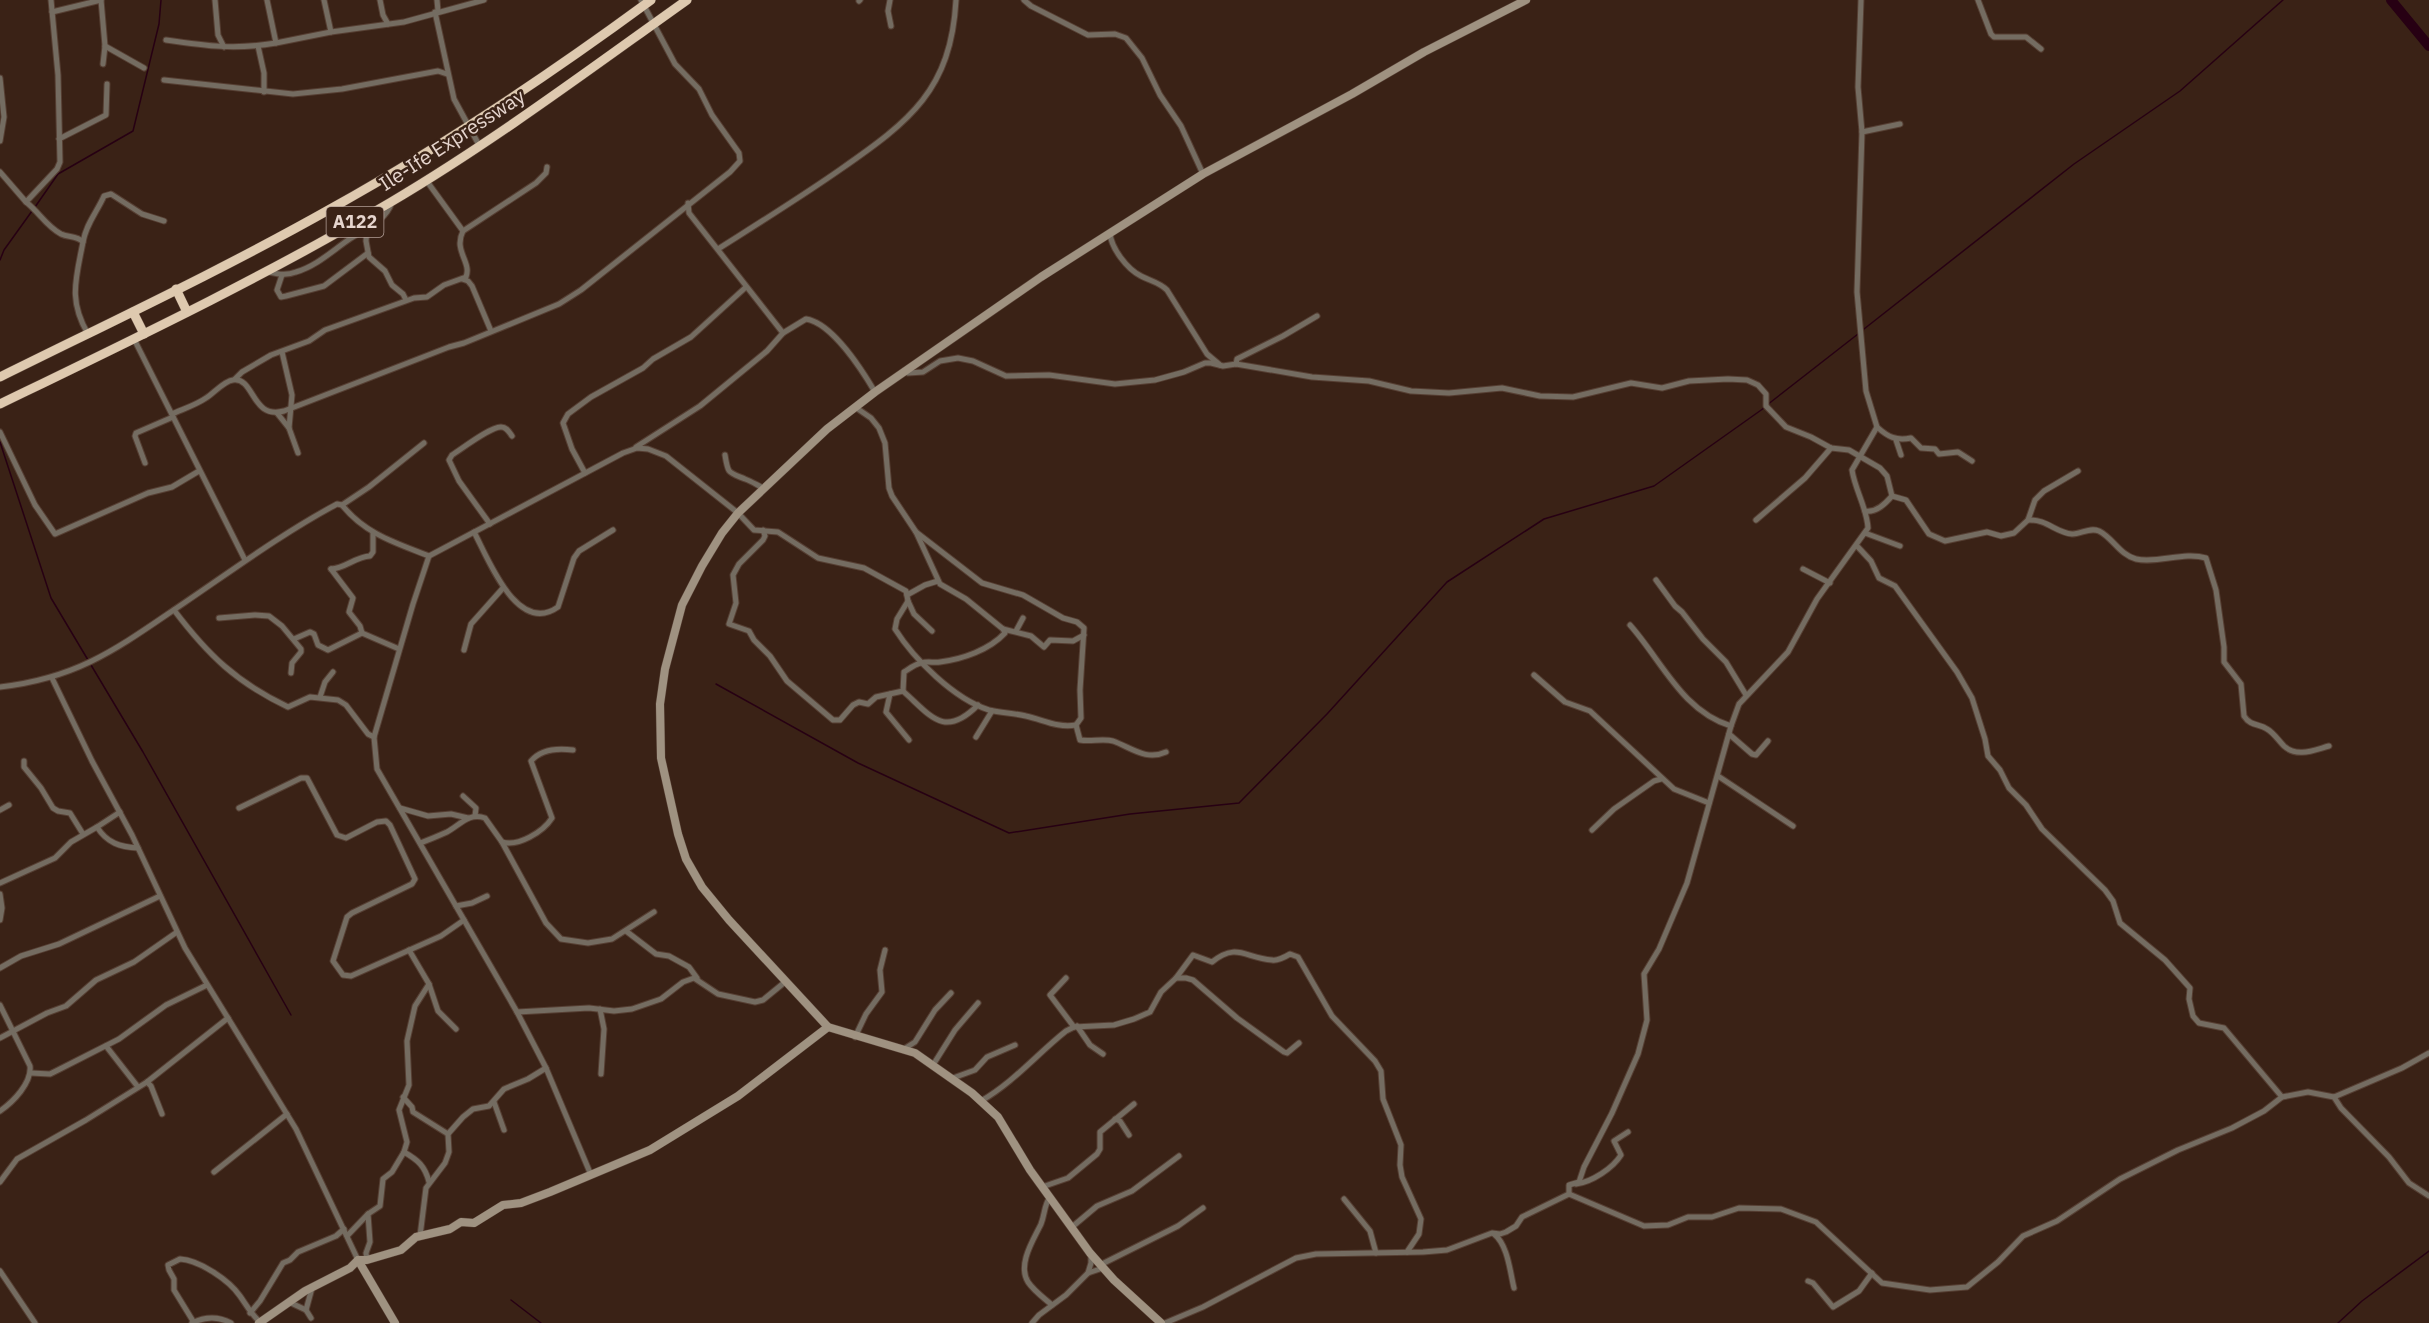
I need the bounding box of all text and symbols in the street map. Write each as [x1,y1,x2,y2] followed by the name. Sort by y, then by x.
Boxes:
[374,82,530,197] street label: Ile-Ife Expressway
[326,207,384,237] road number: A122

